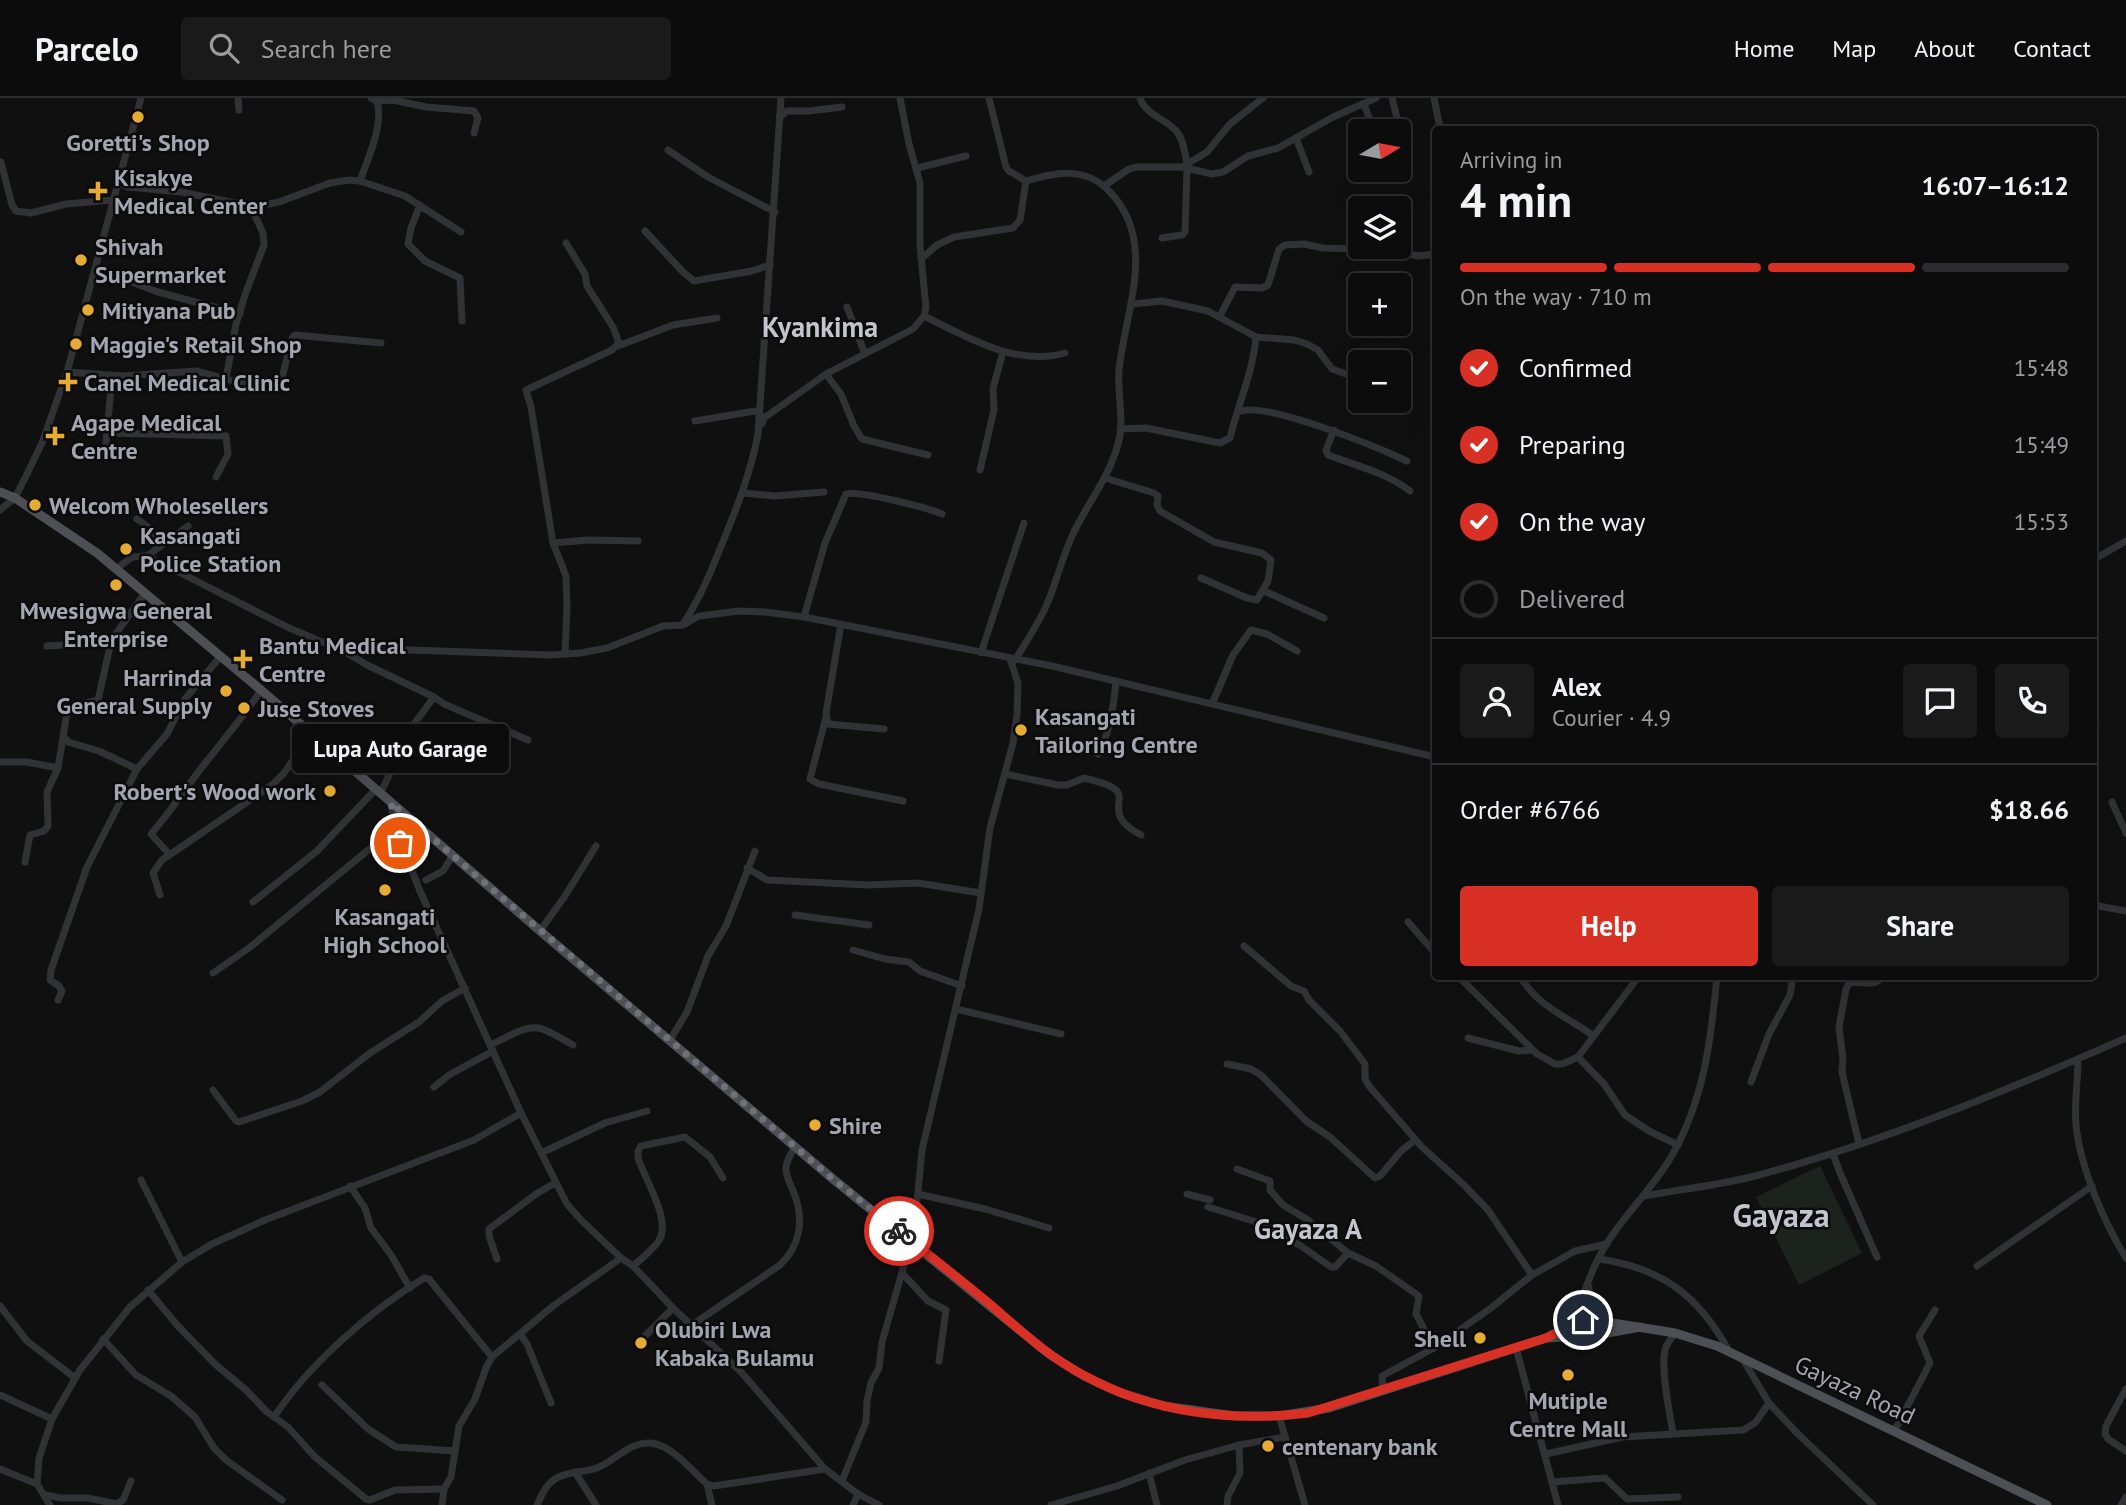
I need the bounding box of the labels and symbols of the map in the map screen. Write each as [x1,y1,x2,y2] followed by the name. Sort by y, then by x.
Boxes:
[130,109,146,125] marker: Goretti's Shop
[1348,119,1410,182] north arrow
[66,127,210,158] place label: Goretti's Shop
[114,162,267,221] place label: Kisakye Medical Center
[88,181,108,201] marker: Kisakye Medical Center
[95,231,227,290] place label: Shivah Supermarket
[73,252,89,268] marker: Shivah Supermarket
[102,295,236,326] place label: Mitiyana Pub
[80,302,96,318] marker: Mitiyana Pub
[762,308,878,345] district label: Kyankima
[90,329,302,360] place label: Maggie's Retail Shop
[68,336,84,352] marker: Maggie's Retail Shop
[84,367,290,398] place label: Canel Medical Clinic
[58,372,78,392] marker: Canel Medical Clinic
[71,407,222,466] place label: Agape Medical Centre
[45,426,65,446] marker: Agape Medical Centre
[49,490,268,521] place label: Welcom Wholesellers
[27,497,43,513] marker: Welcom Wholesellers
[140,520,281,579] place label: Kasangati Police Station
[118,541,134,557] marker: Kasangati Police Station
[108,577,124,593] marker: Mwesigwa General Enterprise
[20,595,213,654] place label: Mwesigwa General Enterprise
[259,630,407,689] place label: Bantu Medical Centre
[233,649,253,669] marker: Bantu Medical Centre
[56,662,213,721] place label: Harrinda General Supply
[218,683,234,699] marker: Harrinda General Supply
[257,693,375,724] place label: Juse Stoves
[236,700,252,716] marker: Juse Stoves
[1035,701,1198,760] place label: Kasangati Tailoring Centre
[1013,722,1029,738] marker: Kasangati Tailoring Centre
[292,724,508,773] callout: Lupa Auto Garage
[113,776,316,807] place label: Robert's Wood work
[322,783,338,799] marker: Robert's Wood work
[370,813,430,873] pin
[377,882,393,898] marker: Kasangati High School
[323,901,448,960] place label: Kasangati High School
[829,1110,882,1141] place label: Shire
[807,1117,823,1133] marker: Shire
[1732,1194,1830,1236] district label: Gayaza
[864,1196,934,1266] courier
[1254,1210,1362,1247] district label: Gayaza A
[1553,1290,1613,1350] pin
[655,1314,814,1373] place label: Olubiri Lwa Kabaka Bulamu
[1414,1323,1467,1354] place label: Shell
[1472,1330,1488,1346] marker: Shell
[633,1335,649,1351] marker: Olubiri Lwa Kabaka Bulamu
[1790,1349,1920,1431] street label: Gayaza Road
[1560,1367,1576,1383] marker: Mutiple Centre Mall
[1509,1385,1628,1444] place label: Mutiple Centre Mall
[1282,1431,1438,1462] place label: centenary bank
[1260,1438,1276,1454] marker: centenary bank

